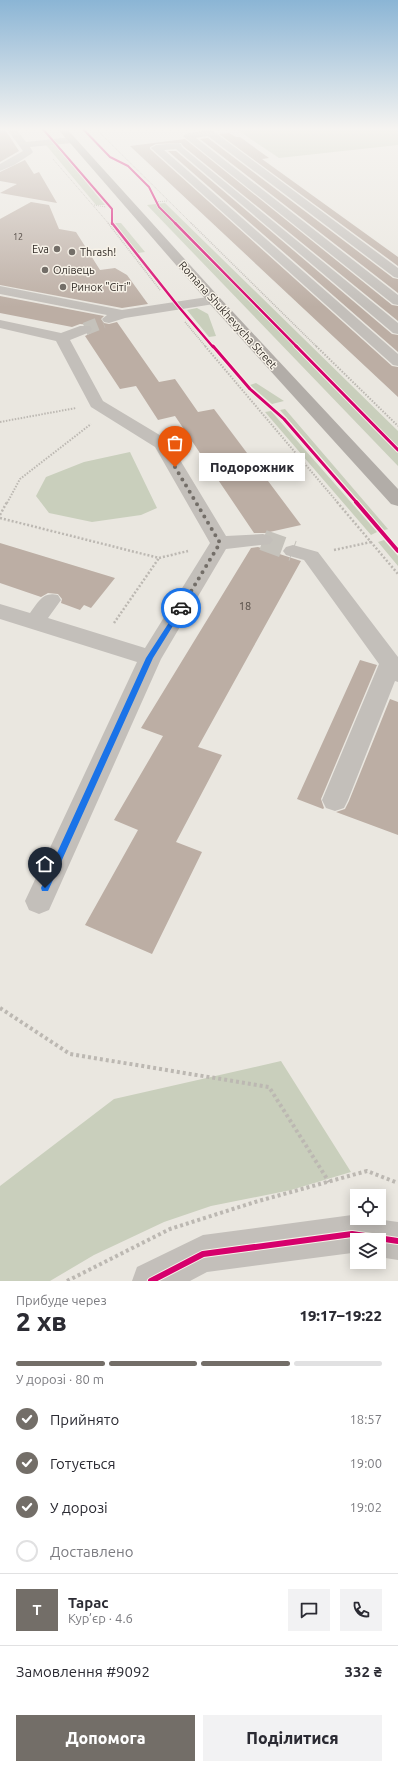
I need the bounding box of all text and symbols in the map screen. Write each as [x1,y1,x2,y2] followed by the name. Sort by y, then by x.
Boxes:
[13,232,23,242] house number: 12
[32,243,49,255] place label: Eva
[52,244,62,254] marker: Eva
[80,246,116,258] place label: Thrash!
[67,247,77,257] marker: Thrash!
[177,259,280,372] street label: Romana Shukhevycha Street
[53,264,95,276] place label: Олівець
[40,265,50,275] marker: Олівець
[71,281,131,293] place label: Ринок "Сіті"
[58,282,68,292] marker: Ринок "Сіті"
[158,426,192,467] pin
[164,432,186,454] icon: bag
[199,453,305,481] callout: Подорожник
[210,460,294,474] text: Подорожник
[161,588,201,628] courier
[170,597,192,619] icon: car
[239,600,251,612] house number: 18
[28,847,62,888] pin
[34,853,56,875] icon: home
[350,1189,386,1269] map controls
[350,1189,386,1225] button: locate
[350,1233,386,1269] button: layers
[16,1293,107,1307] text: Прибуде через
[16,1307,67,1336] text: 2 хв
[299,1307,382,1324] text: 19:17–19:22
[16,1372,104,1386] text: У дорозі · 80 m
[16,1408,38,1430] icon: check
[50,1411,119,1428] text: Прийнято
[349,1412,382,1426] text: 18:57
[16,1452,38,1474] icon: check
[50,1455,116,1472] text: Готується
[349,1456,382,1470] text: 19:00
[16,1496,38,1518] icon: check
[50,1499,108,1516] text: У дорозі
[349,1500,382,1514] text: 19:02
[50,1543,134,1560] text: Доставлено
[288,1589,330,1631] button: chat
[340,1589,382,1631] button: phone
[68,1594,109,1611] text: Тарас
[32,1601,42,1618] text: Т
[68,1611,133,1625] text: Кур’єр · 4.6
[16,1663,150,1680] text: Замовлення #9092
[345,1663,382,1680] text: 332 ₴
[16,1715,195,1761] button: Допомога
[203,1715,382,1761] button: Поділитися

